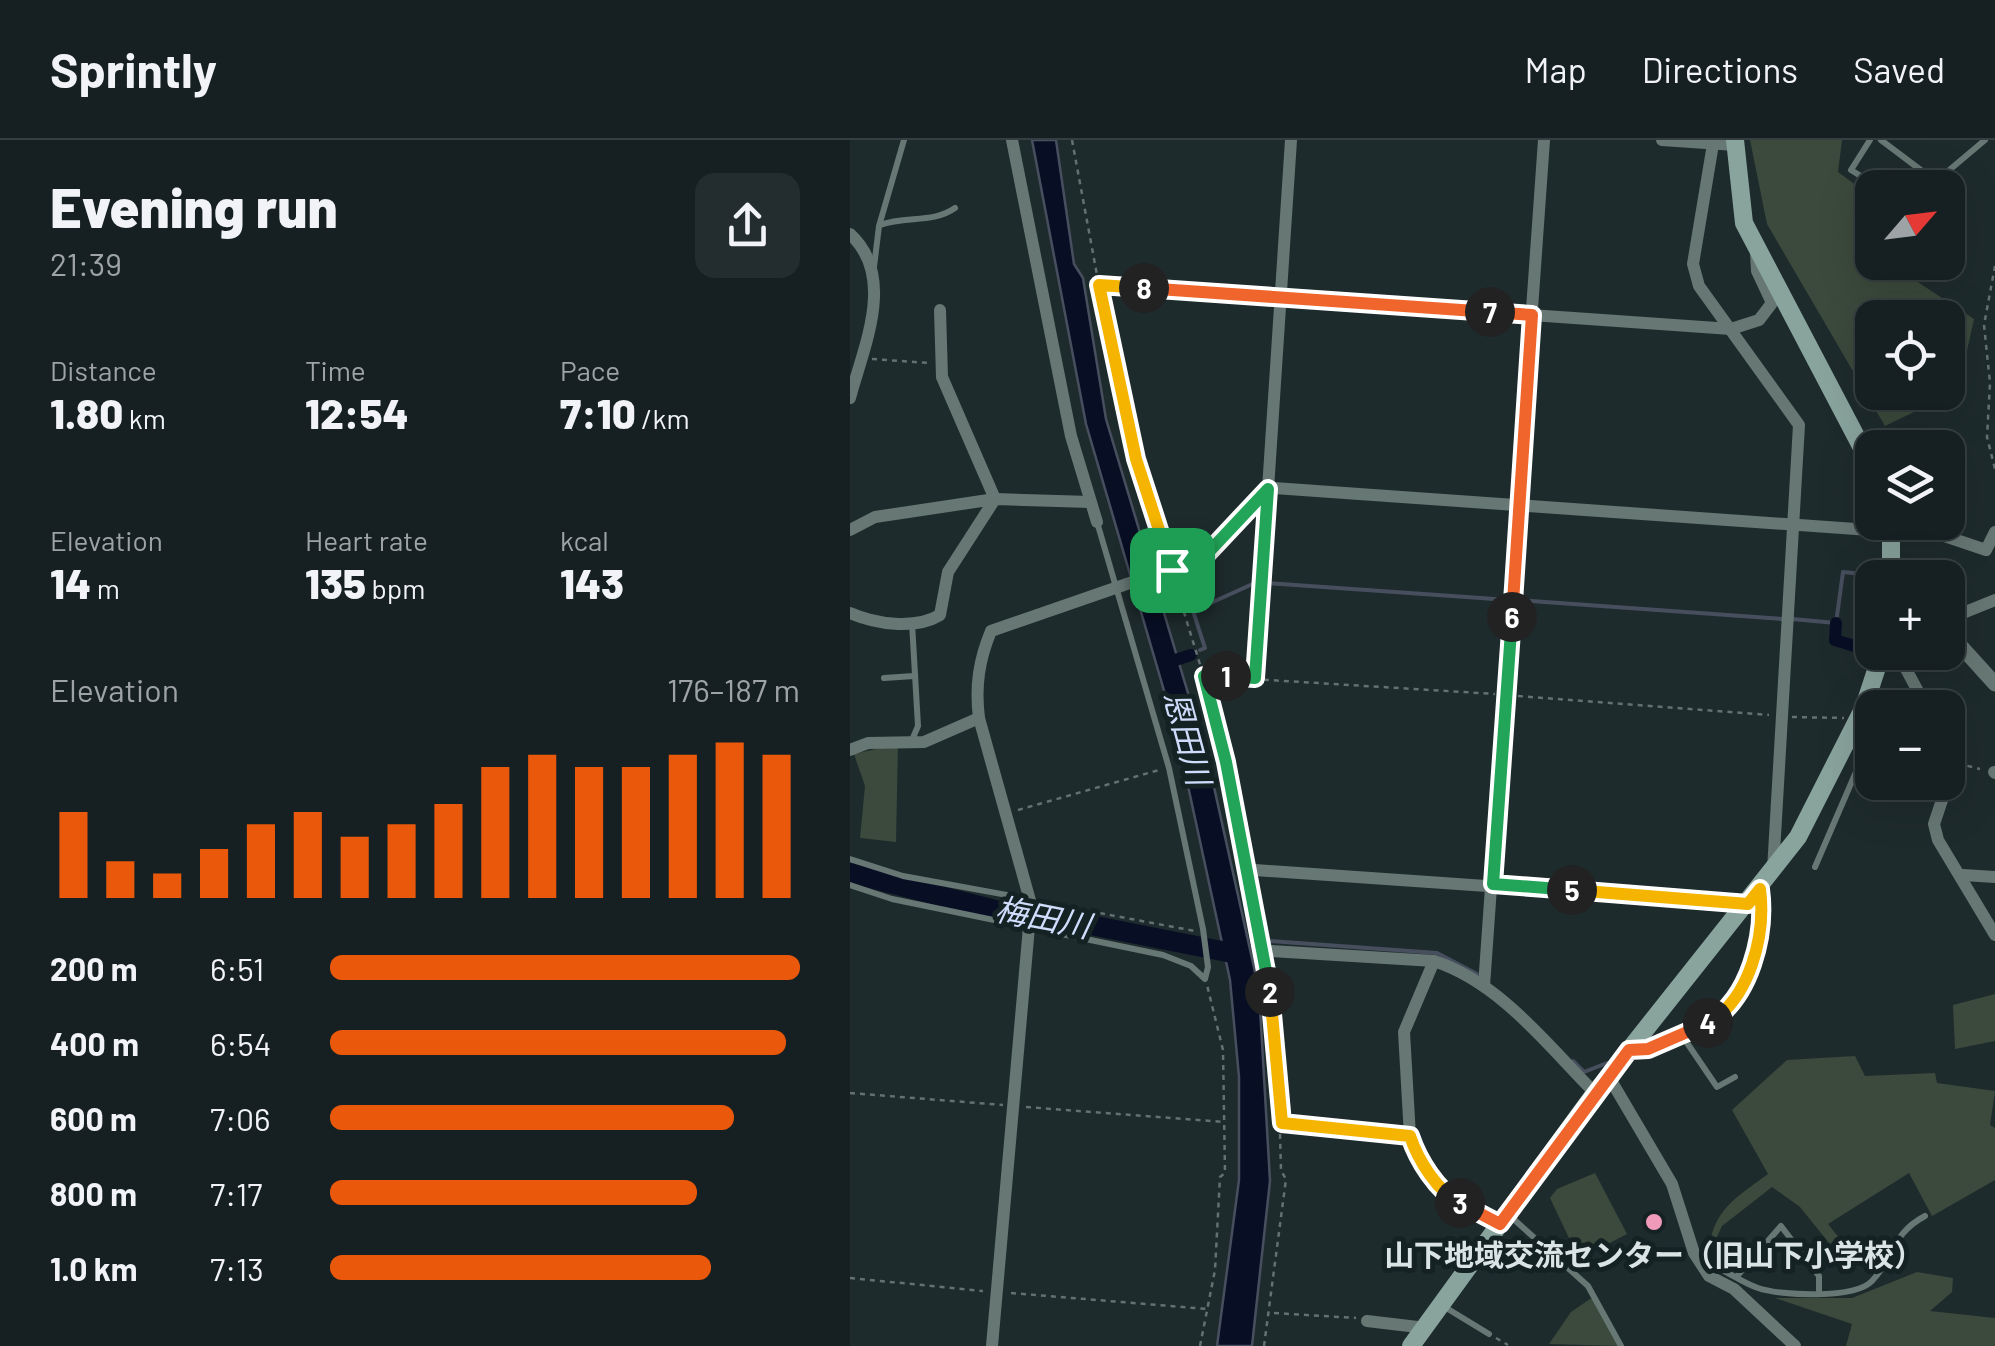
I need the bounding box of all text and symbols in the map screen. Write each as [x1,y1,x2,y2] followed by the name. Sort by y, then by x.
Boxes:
[50,40,217,98] text: Sprintly
[1525,48,1587,90] text: Map
[1642,48,1798,90] text: Directions
[1853,48,1945,90] text: Saved
[1855,170,1965,280] north arrow
[1855,170,1965,800] map controls
[50,173,338,239] text: Evening run
[695,173,800,278] button: share
[50,244,122,282] text: 21:39
[1119,263,1169,313] pin: 8
[1136,271,1152,305] text: 8
[1465,287,1515,337] pin: 7
[1483,295,1497,329] text: 7
[1855,300,1965,410] button: locate
[50,353,157,387] text: Distance
[305,353,366,387] text: Time
[560,353,620,387] text: Pace
[50,387,123,437] text: 1.80
[305,387,409,437] text: 12:54
[560,387,636,437] text: 7:10
[123,401,166,435] text: km
[636,401,690,435] text: /km
[1855,430,1965,540] button: layers
[50,523,163,557] text: Elevation
[305,523,428,557] text: Heart rate
[560,523,609,557] text: kcal
[1130,528,1215,613] pin
[1145,543,1200,598] icon: arrive
[50,557,91,607] text: 14
[305,557,366,607] text: 135
[560,557,624,607] text: 143
[1855,560,1965,670] button: +
[91,571,120,605] text: m
[366,571,425,605] text: bpm
[1487,592,1537,642] pin: 6
[1504,600,1520,634] text: 6
[1201,651,1251,701] pin: 1
[1221,659,1231,693] text: 1
[50,670,179,708] text: Elevation
[667,670,800,708] text: 176–187 m
[1158,686,1220,792] water label: 恩田川
[1855,690,1965,800] button: −
[1547,865,1597,915] pin: 5
[1564,873,1580,907] text: 5
[993,888,1097,944] water label: 梅田川
[50,949,138,987] text: 200 m
[210,949,264,987] text: 6:51
[1245,967,1295,1017] pin: 2
[1262,975,1278,1009] text: 2
[1683,998,1733,1048] pin: 4
[1700,1006,1716,1040] text: 4
[50,1024,139,1062] text: 400 m
[210,1024,271,1062] text: 6:54
[50,1099,137,1137] text: 600 m
[210,1099,271,1137] text: 7:06
[50,1174,137,1212] text: 800 m
[210,1174,262,1212] text: 7:17
[1435,1178,1485,1228] pin: 3
[1452,1186,1468,1220] text: 3
[1643,1211,1665,1233] marker: 山下地域交流センター（旧山下小学校）
[1384,1236,1924,1272] place label: 山下地域交流センター（旧山下小学校）
[50,1249,138,1287] text: 1.0 km
[210,1249,264,1287] text: 7:13

